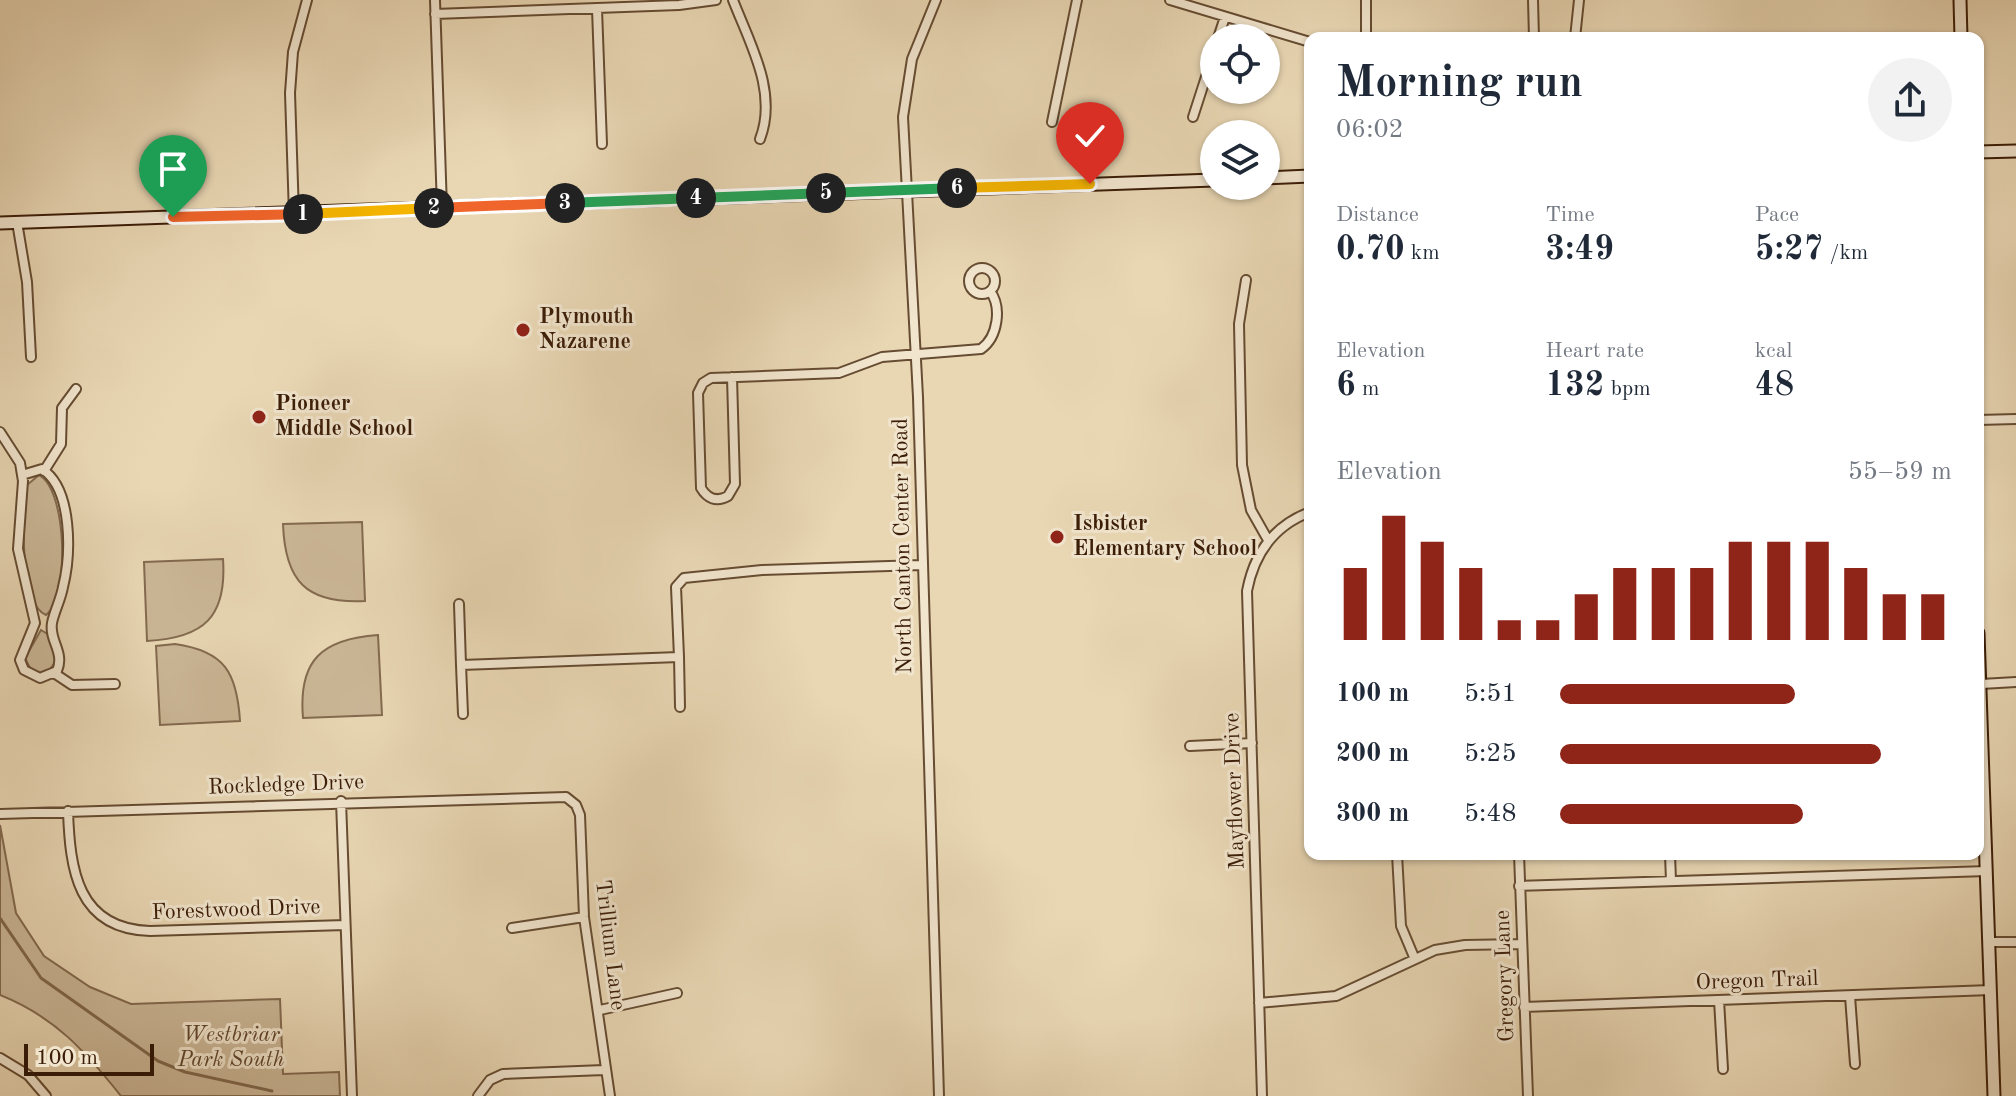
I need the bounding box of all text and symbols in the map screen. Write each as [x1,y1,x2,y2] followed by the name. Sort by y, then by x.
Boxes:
[1200,24,1280,200] map controls
[1200,24,1280,104] button: locate
[1868,58,1952,142] button: share
[1336,62,1583,106] text: Morning run
[1056,102,1124,184] pin
[1068,114,1112,158] icon: check
[1336,117,1404,143] text: 06:02
[1200,120,1280,200] button: layers
[139,135,207,217] pin
[151,147,195,191] icon: arrive
[937,168,977,208] pin: 6
[806,173,846,213] pin: 5
[951,177,963,199] text: 6
[676,178,716,218] pin: 4
[820,182,832,204] text: 5
[545,183,585,223] pin: 3
[690,187,702,209] text: 4
[414,188,454,228] pin: 2
[559,192,571,214] text: 3
[283,194,323,234] pin: 1
[428,197,440,219] text: 2
[297,203,309,225] text: 1
[1336,204,1419,226] text: Distance
[1545,204,1595,226] text: Time
[1755,204,1799,226] text: Pace
[1336,233,1405,267] text: 0.70
[1545,233,1614,267] text: 3:49
[1755,233,1823,267] text: 5:27
[1405,242,1440,264] text: km
[1823,242,1868,264] text: /km
[539,306,634,353] place label: Plymouth Nazarene
[514,321,532,339] marker: Plymouth Nazarene
[1336,340,1426,362] text: Elevation
[1545,340,1644,362] text: Heart rate
[1755,340,1793,362] text: kcal
[1336,369,1356,403] text: 6
[1545,369,1605,403] text: 132
[1755,369,1794,403] text: 48
[1356,378,1379,400] text: m
[1605,378,1651,400] text: bpm
[275,393,414,440] place label: Pioneer Middle School
[250,408,268,426] marker: Pioneer Middle School
[890,418,916,674] street label: North Canton Center Road
[1336,459,1442,485] text: Elevation
[1848,459,1952,485] text: 55–59 m
[1073,513,1257,560] place label: Isbister Elementary School
[1048,528,1066,546] marker: Isbister Elementary School
[1336,681,1409,707] text: 100 m
[1464,681,1517,707] text: 5:51
[1221,712,1249,870] street label: Mayflower Drive
[1336,741,1409,767] text: 200 m
[1464,741,1517,767] text: 5:25
[208,771,364,799] street label: Rockledge Drive
[1336,801,1409,827] text: 300 m
[1464,801,1517,827] text: 5:48
[591,878,629,1012] street label: Trillium Lane
[151,896,321,924] street label: Forestwood Drive
[1492,910,1518,1042] street label: Gregory Lane
[1695,968,1819,994] street label: Oregon Trail
[177,1024,284,1071] park label: Westbriar Park South
[24,1040,154,1076] scale bar
[36,1047,98,1069] text: 100 m

